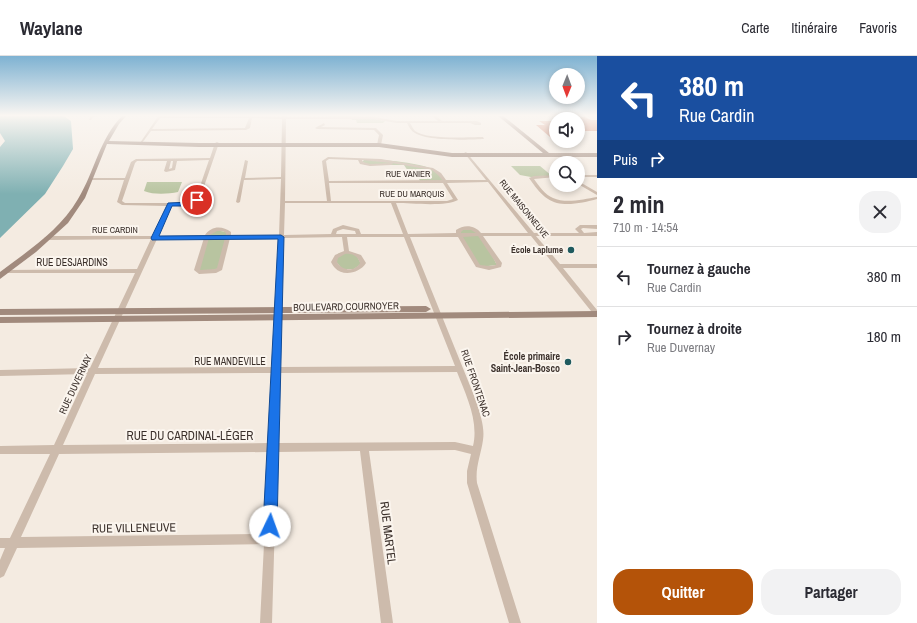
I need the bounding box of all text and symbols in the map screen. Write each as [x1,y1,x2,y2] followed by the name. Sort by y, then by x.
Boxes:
[20,15,83,41] text: Waylane
[741,19,769,37] text: Carte
[791,19,837,37] text: Itinéraire
[859,19,897,37] text: Favoris
[679,67,744,105] text: 380 m
[549,68,585,104] north arrow
[549,68,585,192] map controls
[613,72,665,124] icon: left
[679,103,754,128] text: Rue Cardin
[549,112,585,148] button: sound
[646,148,668,170] icon: right
[613,149,638,170] text: Puis
[549,156,585,192] button: search
[386,168,431,180] street label: RUE VANIER
[497,177,551,241] street label: RUE MAISONNEUVE
[180,183,214,217] pin
[380,188,444,200] street label: RUE DU MARQUIS
[613,188,664,220] text: 2 min
[186,189,208,211] icon: arrive
[859,191,901,233] button: close
[613,219,678,236] text: 710 m · 14:54
[92,224,138,236] street label: RUE CARDIN
[511,244,563,256] place label: École Laplume
[566,245,576,255] marker: École Laplume
[36,256,108,269] street label: RUE DESJARDINS
[647,258,751,279] text: Tournez à gauche
[613,266,635,288] icon: left
[867,266,901,287] text: 380 m
[647,279,702,296] text: Rue Cardin
[293,299,399,314] street label: BOULEVARD COURNOYER
[647,318,742,339] text: Tournez à droite
[613,326,635,348] icon: right
[867,326,901,347] text: 180 m
[647,339,715,356] text: Rue Duvernay
[458,348,493,419] street label: RUE FRONTENAC
[491,350,560,375] place label: École primaire Saint-Jean-Bosco
[56,352,95,416] street label: RUE DUVERNAY
[194,355,266,368] street label: RUE MANDEVILLE
[563,357,573,367] marker: École primaire Saint-Jean-Bosco
[127,428,253,444] street label: RUE DU CARDINAL-LÉGER
[376,501,400,566] street label: RUE MARTEL
[249,505,291,547] position arrow
[92,519,176,537] street label: RUE VILLENEUVE
[613,569,753,615] button: Quitter
[761,569,901,615] button: Partager

